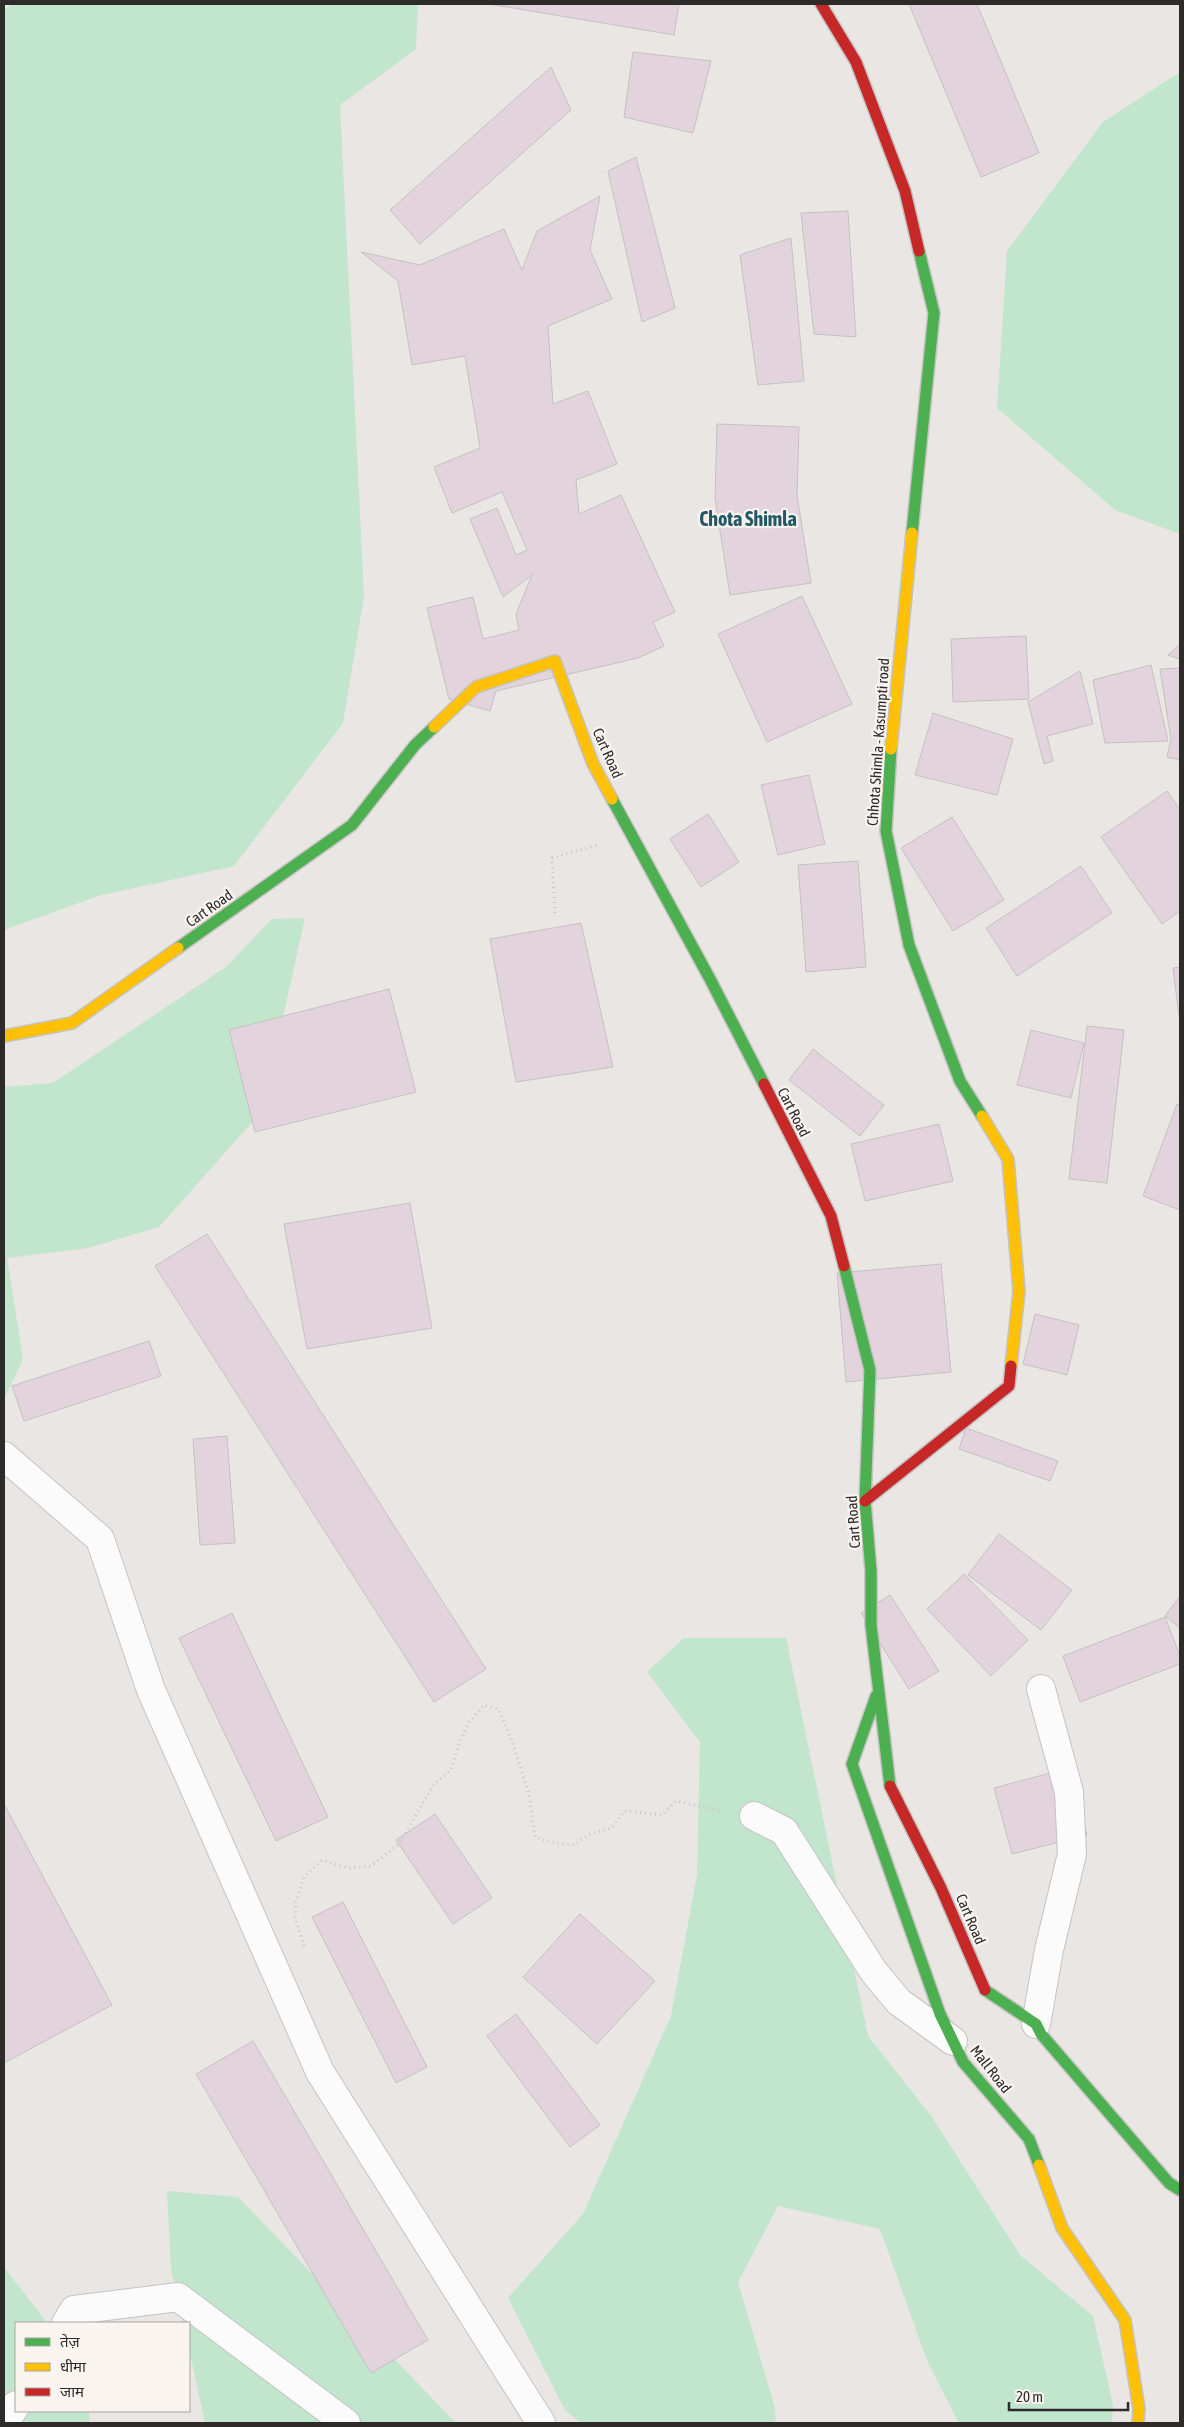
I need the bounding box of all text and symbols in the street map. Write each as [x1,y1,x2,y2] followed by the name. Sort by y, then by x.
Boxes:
[699,507,797,530] district label: Chota Shimla
[864,658,892,826] street label: Chhota Shimla - Kasumpti road
[589,725,627,781] street label: Cart Road
[182,886,236,930] street label: Cart Road
[774,1085,814,1139] street label: Cart Road
[843,1495,863,1549] street label: Cart Road
[953,1891,989,1947] street label: Cart Road
[967,2042,1015,2096] street label: Mall Road
[15,2322,190,2412] legend
[60,2333,81,2350] text: तेज़
[60,2358,87,2375] text: धीमा
[1009,2380,1128,2412] scale bar
[60,2383,85,2400] text: जाम
[1016,2388,1043,2405] text: 20 m

